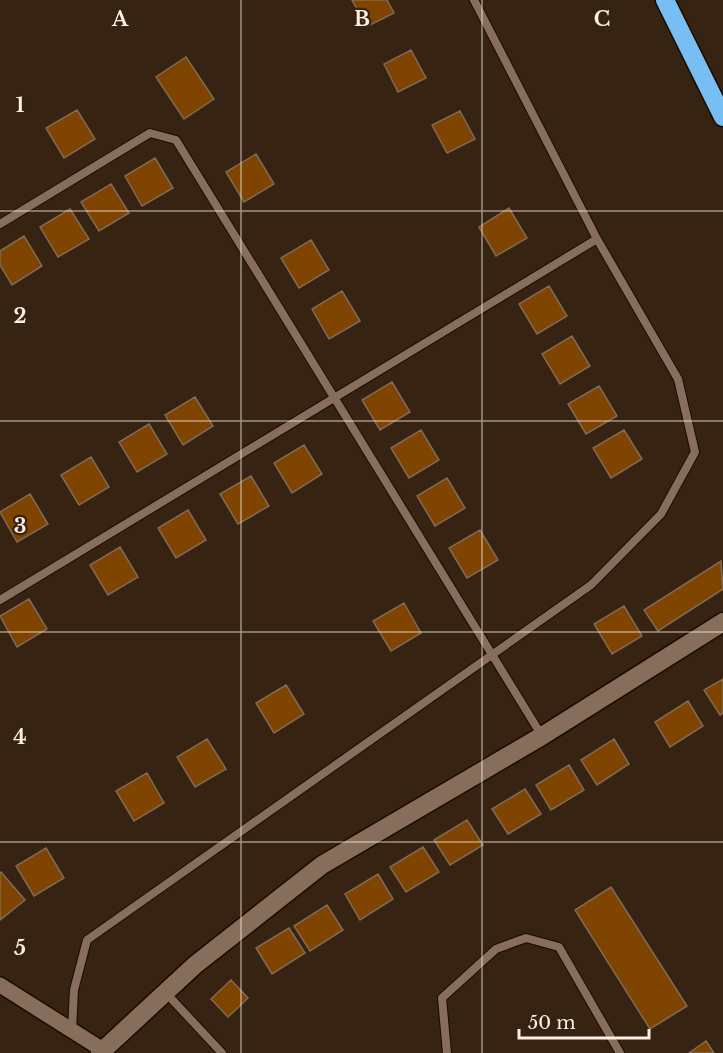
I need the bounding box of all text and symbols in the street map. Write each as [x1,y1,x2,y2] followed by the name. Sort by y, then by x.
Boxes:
[111,7,129,31] text: A
[354,7,370,31] text: B
[594,7,610,31] text: C
[16,93,25,117] text: 1
[13,304,27,328] text: 2
[14,514,26,538] text: 3
[13,725,27,749] text: 4
[14,936,26,960] text: 5
[519,1002,650,1040] scale bar
[528,1012,576,1034] text: 50 m

